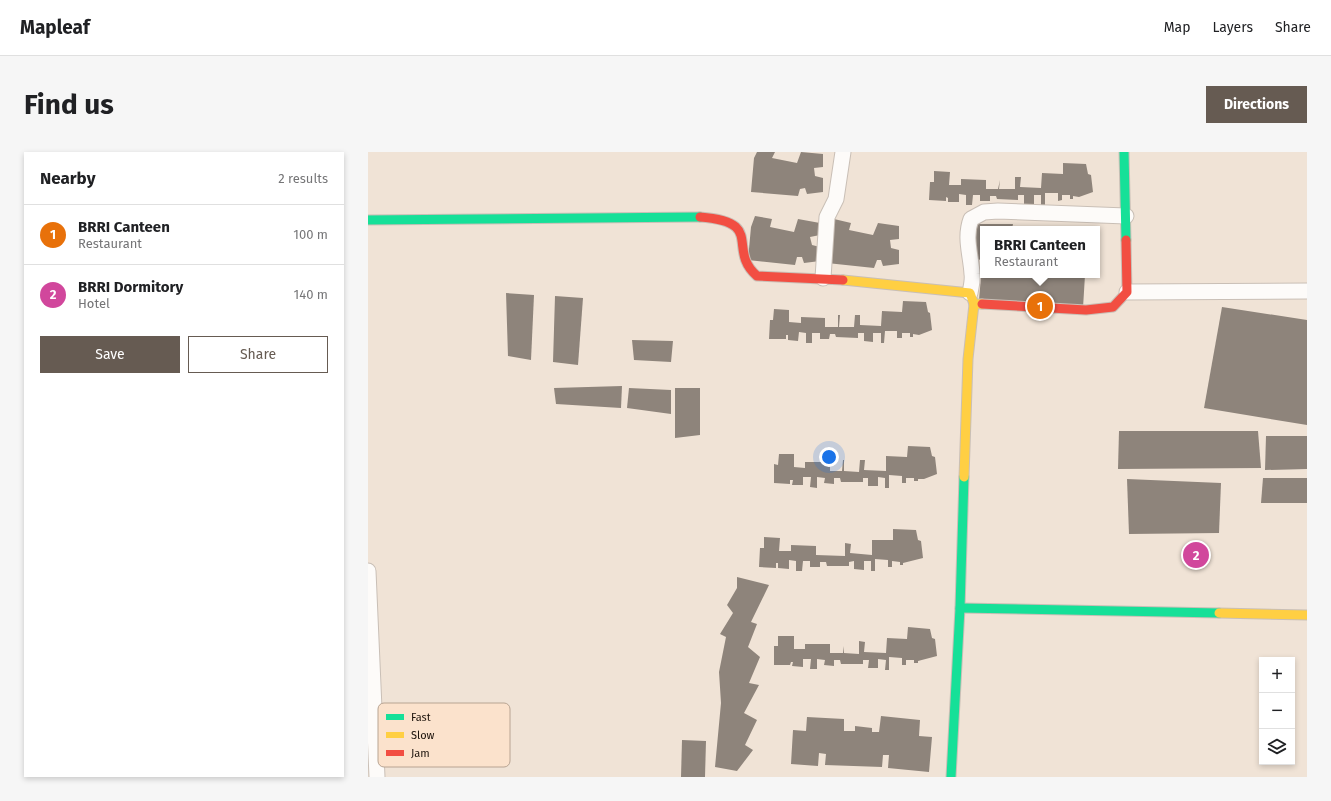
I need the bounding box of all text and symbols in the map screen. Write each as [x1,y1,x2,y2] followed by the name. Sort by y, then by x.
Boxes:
[20,16,90,39] text: Mapleaf
[1164,19,1190,36] text: Map
[1212,19,1253,36] text: Layers
[1275,19,1311,36] text: Share
[1206,86,1307,123] button: Directions
[24,88,114,121] text: Find us
[40,168,95,189] text: Nearby
[278,171,328,186] text: 2 results
[78,218,170,236] text: BRRI Canteen
[980,226,1100,278] popup
[50,227,56,242] text: 1
[293,227,328,242] text: 100 m
[78,236,142,251] text: Restaurant
[994,236,1086,254] text: BRRI Canteen
[994,254,1058,269] text: Restaurant
[78,278,183,296] text: BRRI Dormitory
[50,287,56,302] text: 2
[294,287,328,302] text: 140 m
[1027,291,1053,321] pin: 1
[78,296,110,311] text: Hotel
[40,336,180,373] button: Save
[188,336,328,373] button: Share
[819,447,839,467] your location
[1183,540,1209,570] pin: 2
[1259,657,1295,765] map controls
[1259,657,1295,693] button: +
[1259,693,1295,729] button: −
[378,703,510,767] legend
[411,711,431,724] text: Fast
[411,729,435,742] text: Slow
[1259,729,1295,765] button: layers
[411,747,430,760] text: Jam

